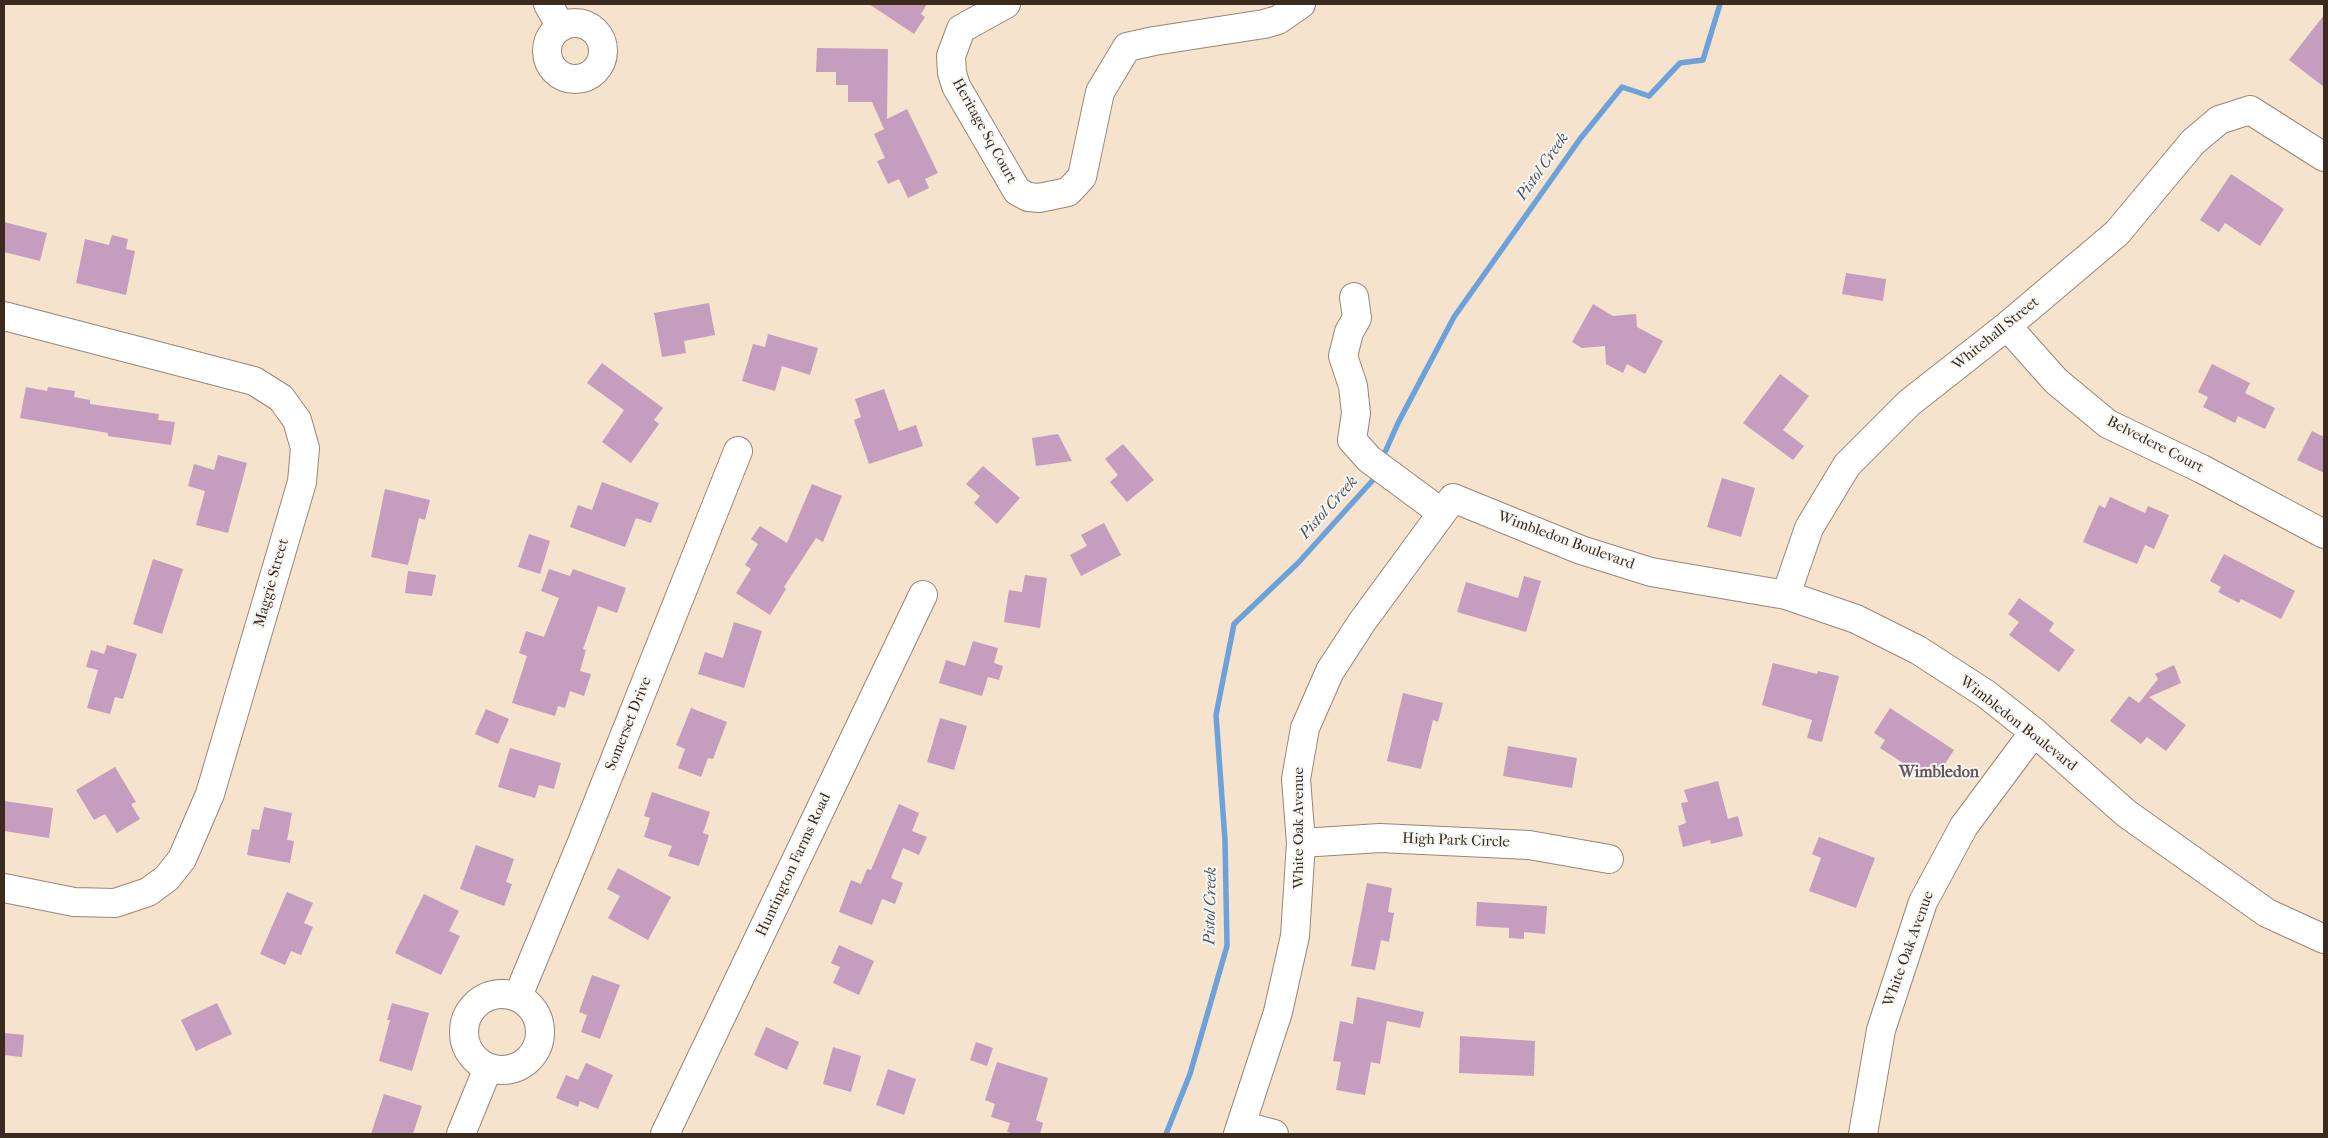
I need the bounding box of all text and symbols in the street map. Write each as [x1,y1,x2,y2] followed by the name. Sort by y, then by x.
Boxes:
[948,75,1020,187] street label: Heritage Sq Court
[1513,129,1573,205] water label: Pistol Creek
[1949,293,2043,375] street label: Whitehall Street
[2104,413,2206,477] street label: Belvedere Court
[1296,472,1362,544] water label: Pistol Creek
[1495,508,1637,574] street label: Wimbledon Boulevard
[251,537,293,629] street label: Maggie Street
[1956,673,2080,775] street label: Wimbledon Boulevard
[602,674,656,774] street label: Somerset Drive
[1899,763,1979,783] district label: Wimbledon
[1290,767,1308,889] street label: White Oak Avenue
[753,790,835,940] street label: Huntington Farms Road
[1402,830,1510,852] street label: High Park Circle
[1201,867,1221,945] water label: Pistol Creek
[1880,889,1938,1009] street label: White Oak Avenue

